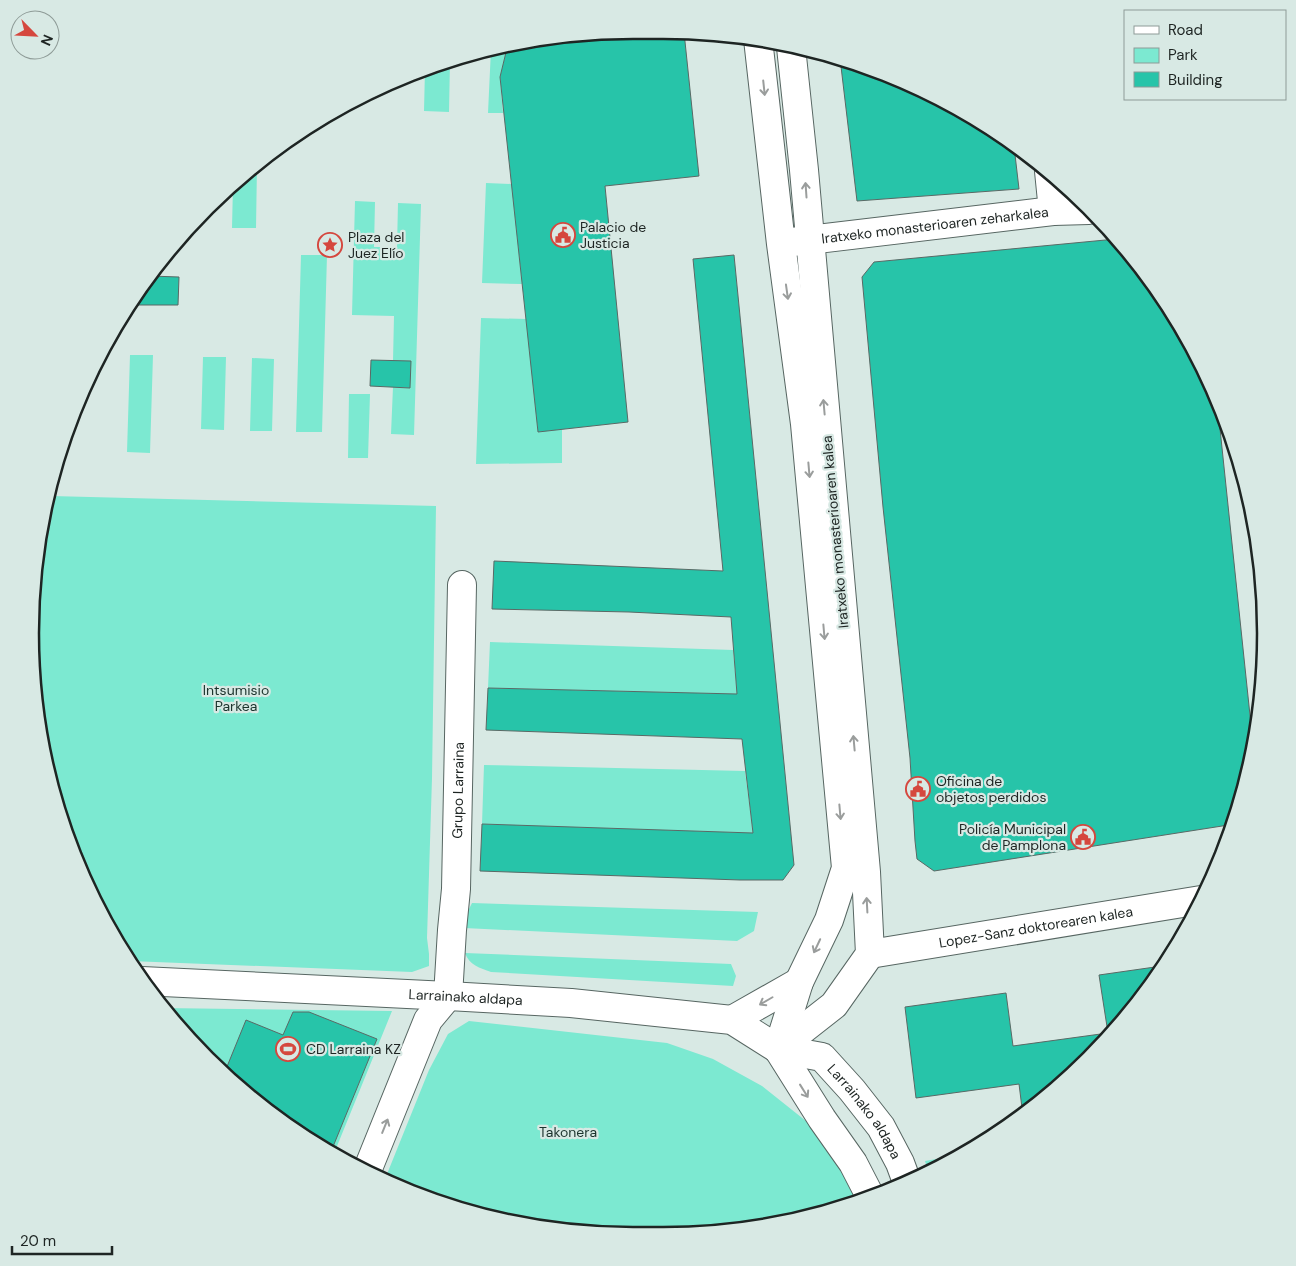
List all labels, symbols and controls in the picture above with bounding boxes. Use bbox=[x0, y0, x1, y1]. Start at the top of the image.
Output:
north arrow bbox=[10, 10, 60, 60]
legend bbox=[1124, 10, 1286, 100]
text: Road bbox=[1168, 20, 1203, 40]
text: N bbox=[37, 32, 57, 49]
text: Park bbox=[1168, 45, 1198, 65]
text: Building bbox=[1168, 70, 1223, 90]
one-way arrow bbox=[759, 79, 769, 95]
one-way arrow bbox=[801, 183, 810, 199]
street label: Iratxeko monasterioaren zeharkalea bbox=[820, 203, 1050, 247]
place label: Palacio de Justicia bbox=[580, 218, 646, 252]
public building icon: Palacio de Justicia bbox=[550, 222, 576, 248]
place label: Plaza del Juez Elío bbox=[348, 228, 404, 262]
place icon: Plaza del Juez Elío bbox=[317, 232, 343, 258]
one-way arrow bbox=[782, 284, 792, 300]
one-way arrow bbox=[820, 399, 829, 415]
street label: Iratxeko monasterioaren kalea bbox=[818, 435, 852, 629]
one-way arrow bbox=[805, 462, 814, 478]
one-way arrow bbox=[819, 624, 829, 640]
park label: Intsumisio Parkea bbox=[203, 681, 269, 715]
one-way arrow bbox=[849, 735, 859, 751]
street label: Grupo Larraina bbox=[448, 742, 468, 839]
place label: Oficina de objetos perdidos bbox=[936, 772, 1046, 806]
public building icon: Oficina de objetos perdidos bbox=[905, 776, 931, 802]
one-way arrow bbox=[836, 803, 845, 819]
place label: Policía Municipal de Pamplona bbox=[959, 820, 1066, 854]
public building icon: Policía Municipal de Pamplona bbox=[1070, 824, 1096, 850]
one-way arrow bbox=[863, 897, 872, 913]
street label: Lopez-Sanz doktorearen kalea bbox=[937, 902, 1134, 952]
one-way arrow bbox=[812, 938, 821, 953]
street label: Larrainako aldapa bbox=[408, 985, 523, 1009]
one-way arrow bbox=[759, 996, 773, 1006]
sports icon: CD Larraina KZ bbox=[275, 1036, 301, 1062]
place label: CD Larraina KZ bbox=[306, 1040, 401, 1058]
street label: Larrainako aldapa bbox=[824, 1060, 905, 1162]
one-way arrow bbox=[799, 1083, 809, 1097]
one-way arrow bbox=[381, 1119, 390, 1134]
park label: Takonera bbox=[539, 1123, 597, 1141]
scale bar bbox=[12, 1224, 112, 1256]
text: 20 m bbox=[20, 1231, 56, 1251]

